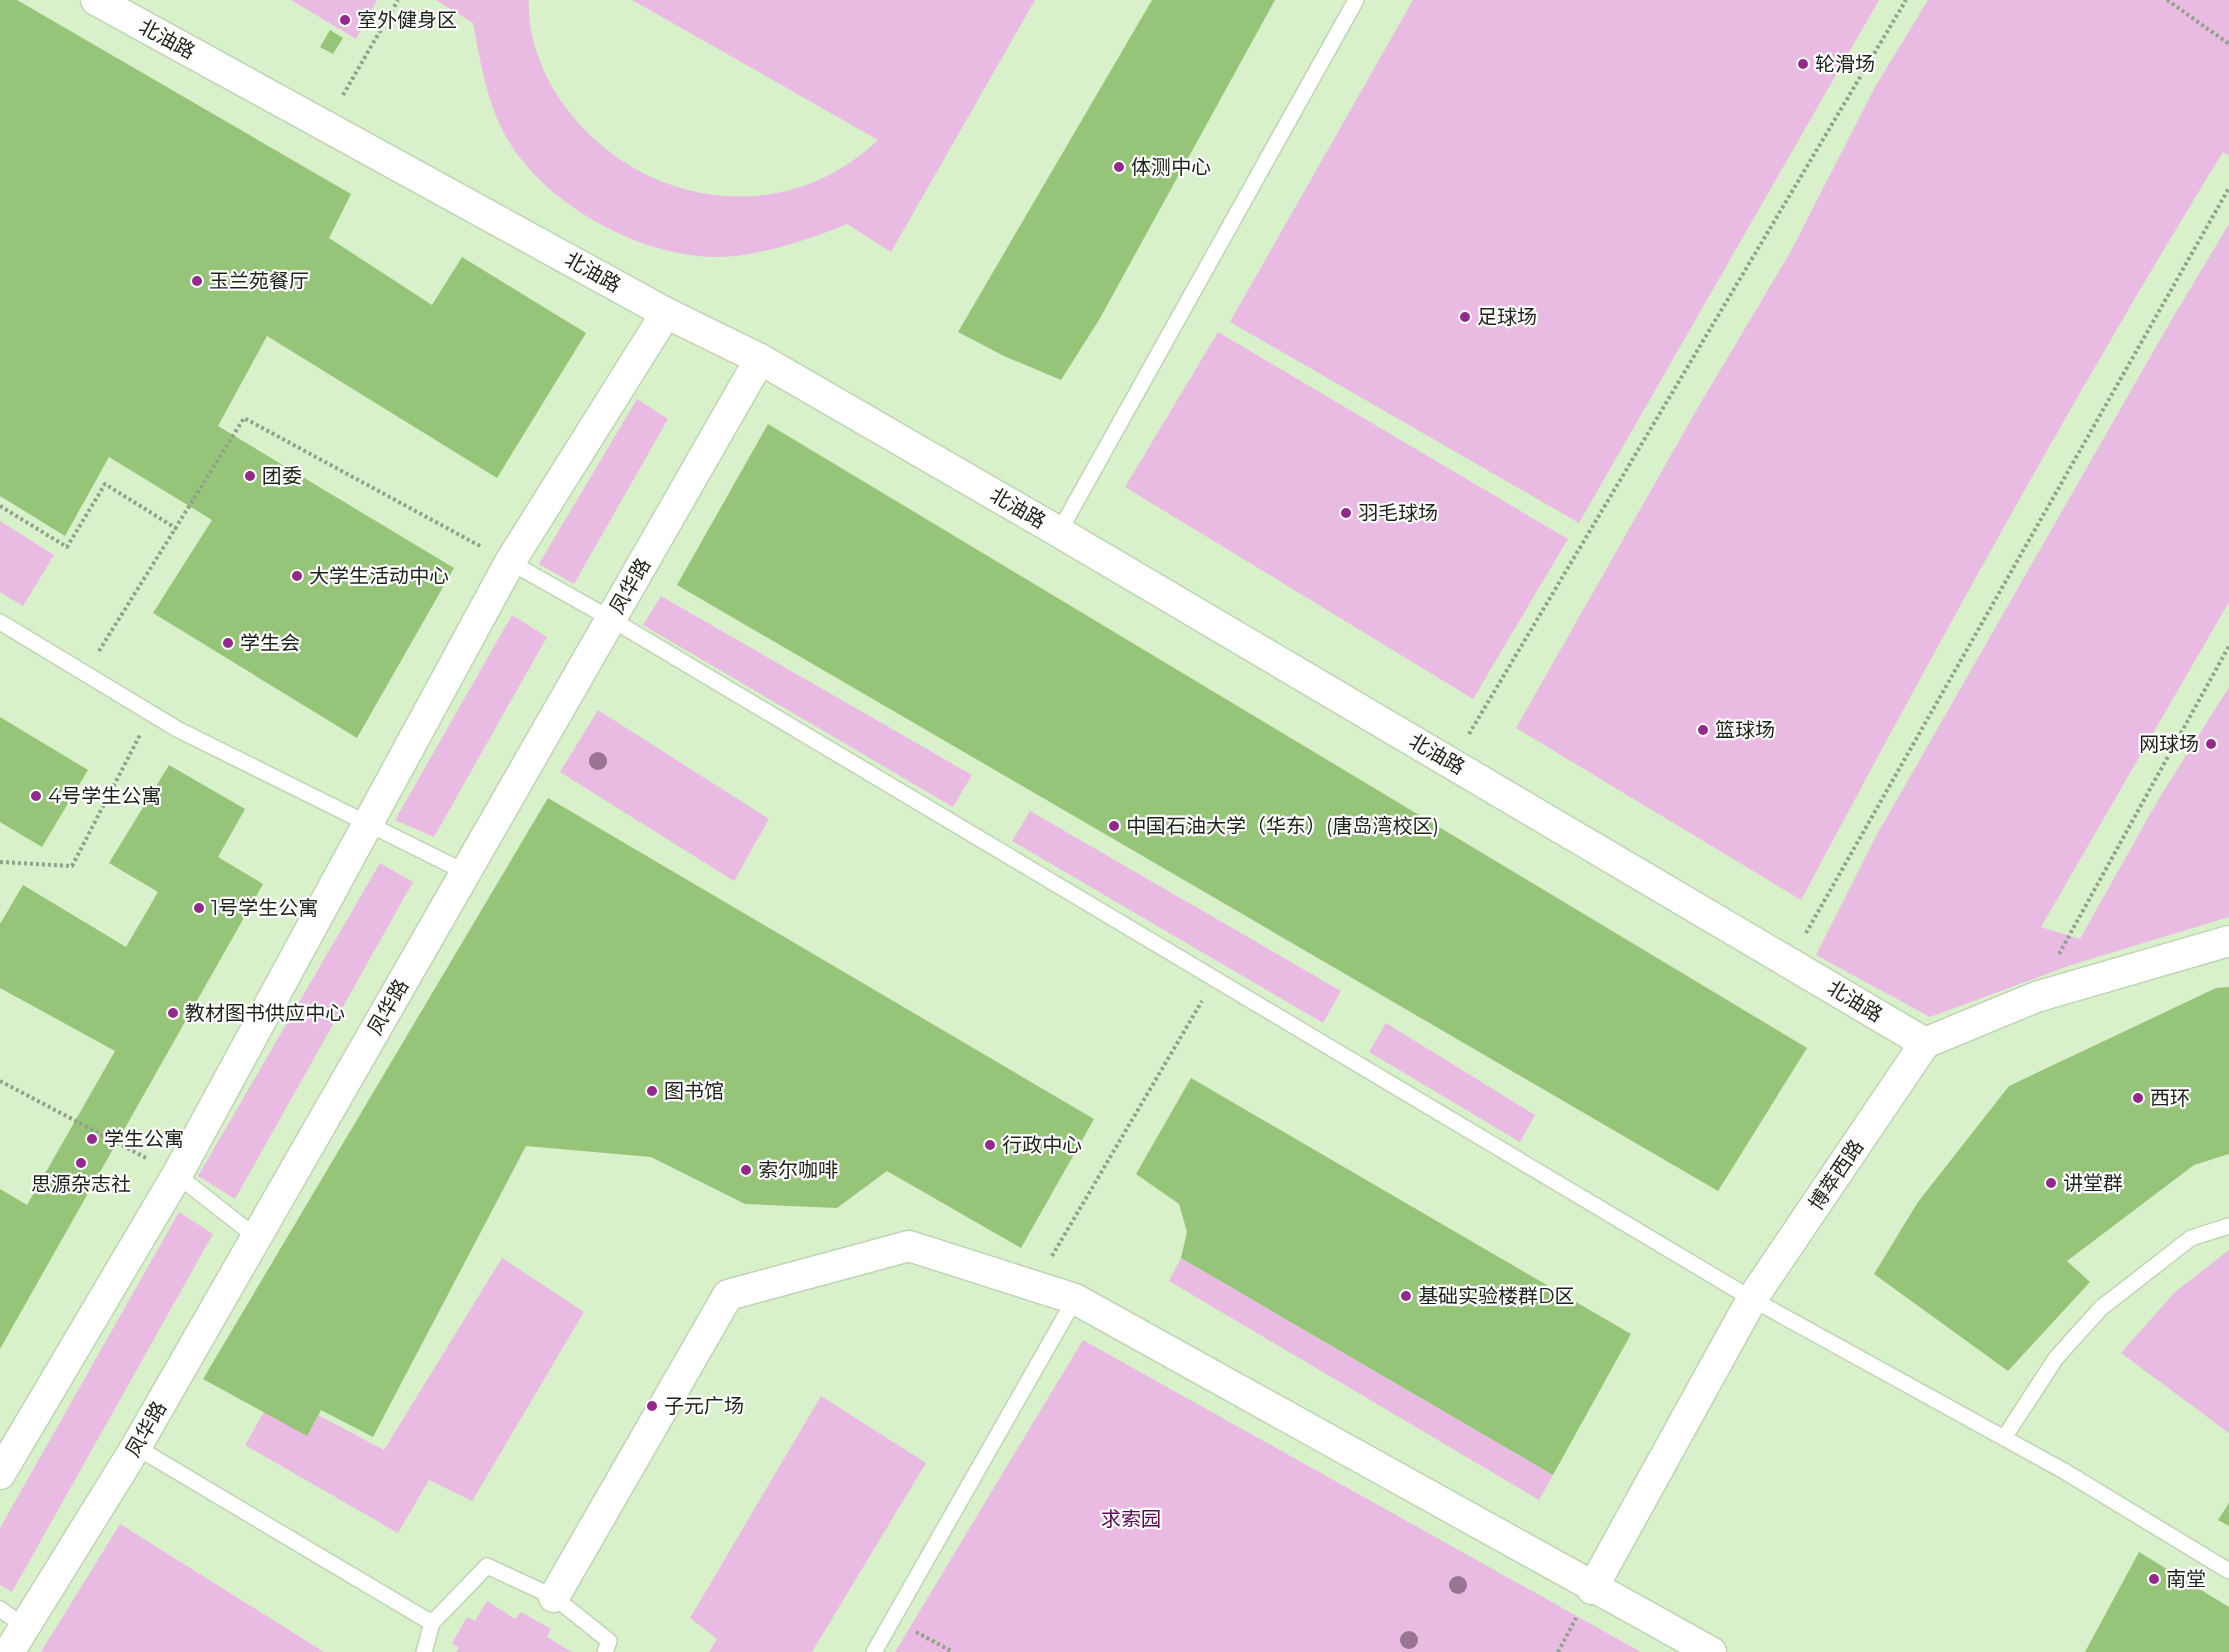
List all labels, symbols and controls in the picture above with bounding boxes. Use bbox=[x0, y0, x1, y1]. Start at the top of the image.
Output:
place label: 室外健身区 bbox=[357, 8, 457, 32]
marker: 室外健身区 bbox=[338, 13, 352, 27]
street label: 北油路 bbox=[135, 14, 199, 64]
place label: 轮滑场 bbox=[1815, 52, 1875, 76]
marker: 轮滑场 bbox=[1796, 57, 1810, 71]
place label: 体测中心 bbox=[1131, 155, 1211, 179]
marker: 体测中心 bbox=[1112, 160, 1126, 174]
street label: 北油路 bbox=[561, 247, 625, 297]
place label: 玉兰苑餐厅 bbox=[209, 269, 309, 293]
marker: 玉兰苑餐厅 bbox=[190, 274, 204, 288]
place label: 足球场 bbox=[1477, 305, 1537, 329]
marker: 足球场 bbox=[1458, 310, 1472, 324]
place label: 团委 bbox=[262, 464, 302, 488]
marker: 团委 bbox=[243, 469, 257, 483]
street label: 北油路 bbox=[986, 483, 1050, 533]
place label: 羽毛球场 bbox=[1358, 501, 1438, 525]
marker: 羽毛球场 bbox=[1339, 506, 1353, 520]
street label: 凤华路 bbox=[605, 554, 655, 618]
place label: 大学生活动中心 bbox=[309, 564, 449, 588]
marker: 大学生活动中心 bbox=[290, 569, 304, 583]
place label: 学生会 bbox=[240, 631, 300, 655]
marker: 学生会 bbox=[221, 636, 235, 650]
place label: 篮球场 bbox=[1715, 718, 1775, 742]
marker: 篮球场 bbox=[1696, 723, 1710, 737]
street label: 北油路 bbox=[1405, 729, 1469, 779]
place label: 网球场 bbox=[2139, 732, 2199, 756]
marker: 网球场 bbox=[2204, 737, 2218, 751]
place label: 4号学生公寓 bbox=[48, 784, 161, 808]
marker: 4号学生公寓 bbox=[29, 789, 43, 803]
place label: 中国石油大学（华东）(唐岛湾校区) bbox=[1126, 814, 1439, 838]
marker: 中国石油大学（华东）(唐岛湾校区) bbox=[1107, 819, 1121, 833]
place label: 1号学生公寓 bbox=[211, 896, 318, 920]
marker: 1号学生公寓 bbox=[192, 901, 206, 915]
street label: 凤华路 bbox=[363, 975, 413, 1039]
street label: 北油路 bbox=[1823, 975, 1887, 1027]
place label: 教材图书供应中心 bbox=[185, 1001, 345, 1025]
marker: 教材图书供应中心 bbox=[166, 1006, 180, 1020]
place label: 图书馆 bbox=[664, 1079, 724, 1103]
marker: 图书馆 bbox=[645, 1084, 659, 1098]
place label: 西环 bbox=[2150, 1086, 2190, 1110]
marker: 西环 bbox=[2131, 1091, 2145, 1105]
place label: 学生公寓 bbox=[104, 1127, 184, 1151]
marker: 学生公寓 bbox=[85, 1132, 99, 1146]
place label: 行政中心 bbox=[1002, 1133, 1082, 1157]
street label: 博萃西路 bbox=[1804, 1135, 1868, 1215]
marker: 行政中心 bbox=[983, 1138, 997, 1152]
marker: 思源杂志社 bbox=[74, 1156, 88, 1170]
place label: 索尔咖啡 bbox=[758, 1158, 838, 1182]
marker: 索尔咖啡 bbox=[739, 1163, 753, 1177]
place label: 讲堂群 bbox=[2063, 1171, 2123, 1195]
place label: 思源杂志社 bbox=[31, 1172, 131, 1196]
marker: 讲堂群 bbox=[2044, 1176, 2058, 1190]
place label: 基础实验楼群D区 bbox=[1418, 1284, 1575, 1308]
marker: 基础实验楼群D区 bbox=[1399, 1289, 1413, 1303]
place label: 子元广场 bbox=[664, 1394, 744, 1418]
street label: 凤华路 bbox=[121, 1397, 171, 1461]
marker: 子元广场 bbox=[645, 1399, 659, 1413]
park label: 求索园 bbox=[1101, 1507, 1161, 1531]
place label: 南堂 bbox=[2166, 1567, 2206, 1591]
marker: 南堂 bbox=[2147, 1572, 2161, 1586]

